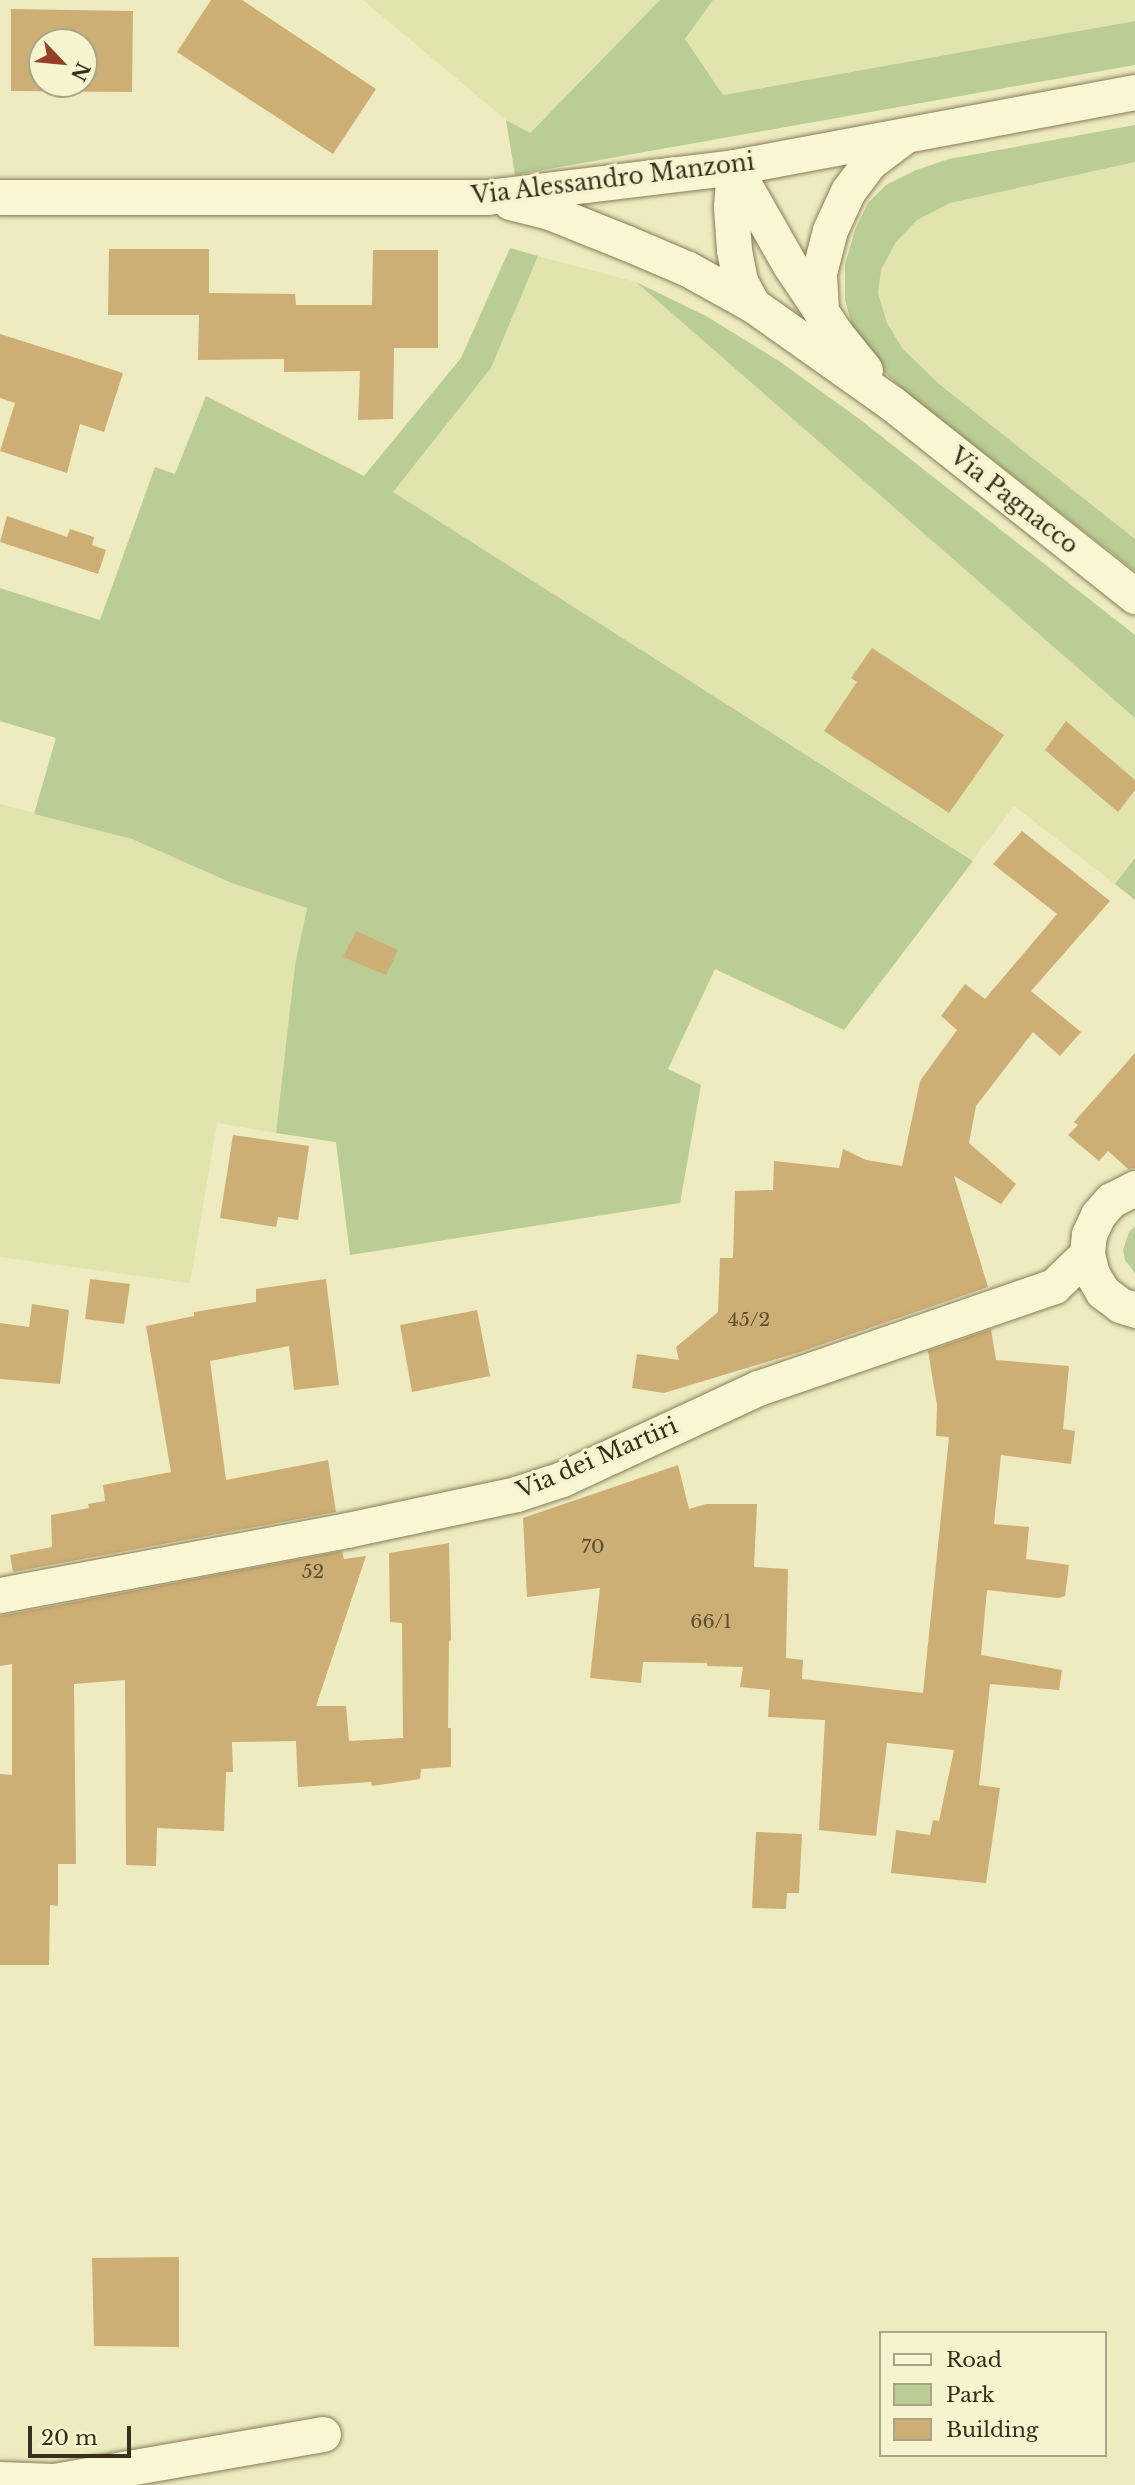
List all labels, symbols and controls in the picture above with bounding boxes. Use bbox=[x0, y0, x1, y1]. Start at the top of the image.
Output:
north arrow bbox=[28, 28, 98, 98]
text: N bbox=[66, 58, 95, 85]
street label: Via Alessandro Manzoni bbox=[469, 148, 757, 210]
street label: Via Pagnacco bbox=[944, 442, 1084, 560]
house number: 45/2 bbox=[728, 1309, 770, 1331]
street label: Via dei Martiri bbox=[512, 1412, 682, 1504]
house number: 70 bbox=[581, 1536, 605, 1558]
house number: 52 bbox=[302, 1561, 324, 1583]
house number: 66/1 bbox=[690, 1611, 732, 1633]
legend bbox=[880, 2331, 1107, 2457]
text: Road bbox=[946, 2347, 1002, 2373]
text: Park bbox=[946, 2382, 995, 2408]
scale bar bbox=[32, 2412, 135, 2456]
text: Building bbox=[946, 2417, 1038, 2443]
text: 20 m bbox=[41, 2425, 98, 2451]

